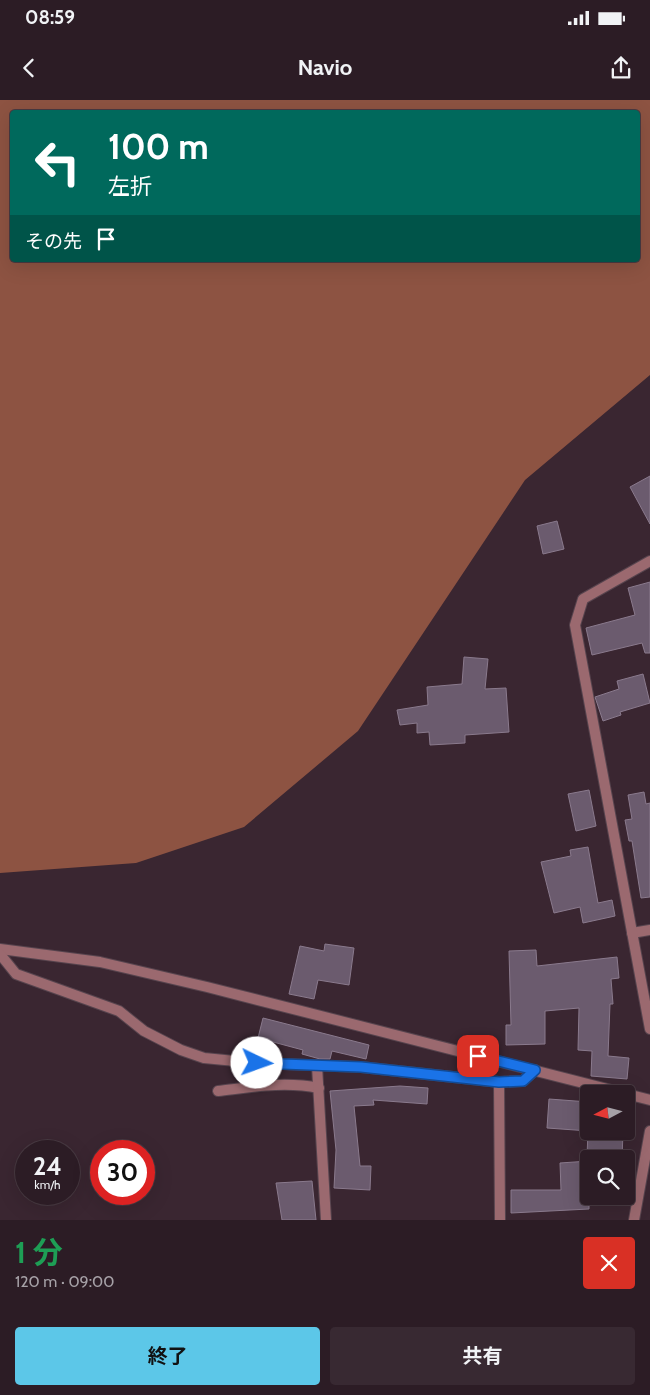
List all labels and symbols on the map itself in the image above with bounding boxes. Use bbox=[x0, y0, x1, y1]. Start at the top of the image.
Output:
pin bbox=[457, 1035, 499, 1077]
position arrow bbox=[230, 1036, 282, 1088]
north arrow bbox=[580, 1085, 635, 1140]
speed limit sign: 30 bbox=[90, 1140, 155, 1205]

